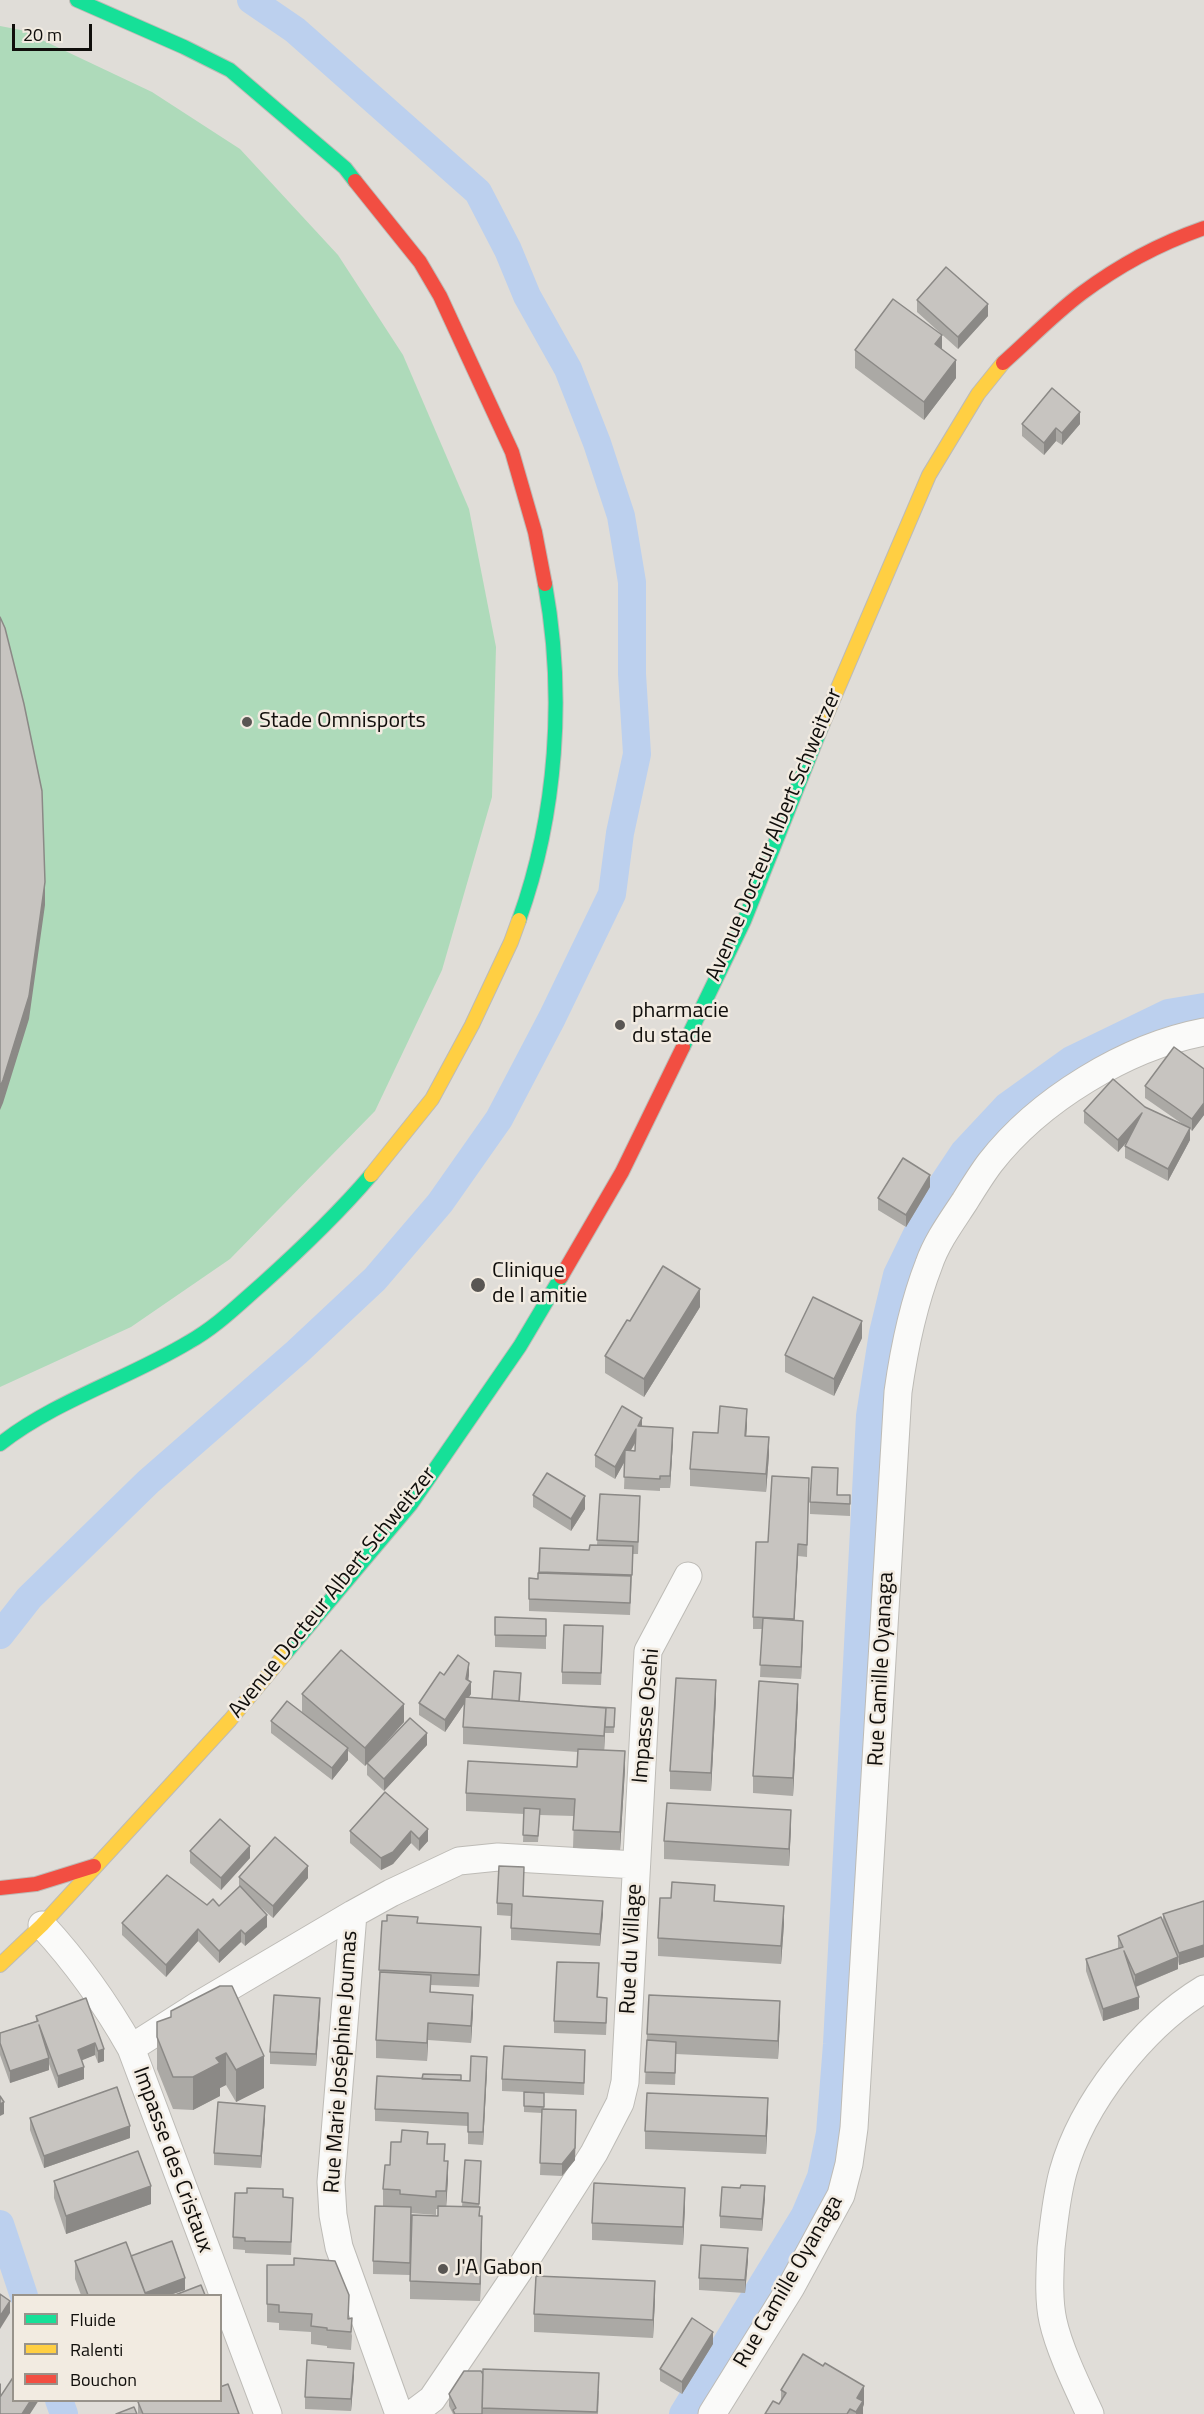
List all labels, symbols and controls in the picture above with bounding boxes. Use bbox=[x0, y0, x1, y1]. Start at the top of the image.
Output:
scale bar bbox=[15, 12, 94, 50]
text: 20 m bbox=[23, 21, 62, 48]
street label: Avenue Docteur Albert Schweitzer bbox=[701, 685, 849, 985]
place label: Stade Omnisports bbox=[259, 709, 426, 735]
marker: Stade Omnisports bbox=[240, 715, 254, 729]
place label: pharmacie du stade bbox=[632, 999, 729, 1050]
marker: pharmacie du stade bbox=[613, 1018, 627, 1032]
place label: Clinique de l amitie bbox=[492, 1259, 587, 1310]
marker: Clinique de l amitie bbox=[469, 1276, 487, 1294]
street label: Avenue Docteur Albert Schweitzer bbox=[224, 1462, 442, 1724]
street label: Rue Camille Oyanaga bbox=[864, 1571, 900, 1767]
street label: Impasse Osehi bbox=[628, 1647, 666, 1785]
street label: Rue du Village bbox=[615, 1883, 649, 2015]
street label: Rue Marie Joséphine Joumas bbox=[320, 1930, 364, 2194]
street label: Impasse des Cristaux bbox=[126, 2064, 218, 2256]
street label: Rue Camille Oyanaga bbox=[729, 2191, 849, 2373]
place label: J'A Gabon bbox=[455, 2256, 543, 2282]
marker: J'A Gabon bbox=[436, 2262, 450, 2276]
legend bbox=[12, 2294, 222, 2402]
text: Fluide bbox=[70, 2306, 116, 2333]
text: Ralenti bbox=[70, 2336, 123, 2363]
text: Bouchon bbox=[70, 2366, 137, 2393]

